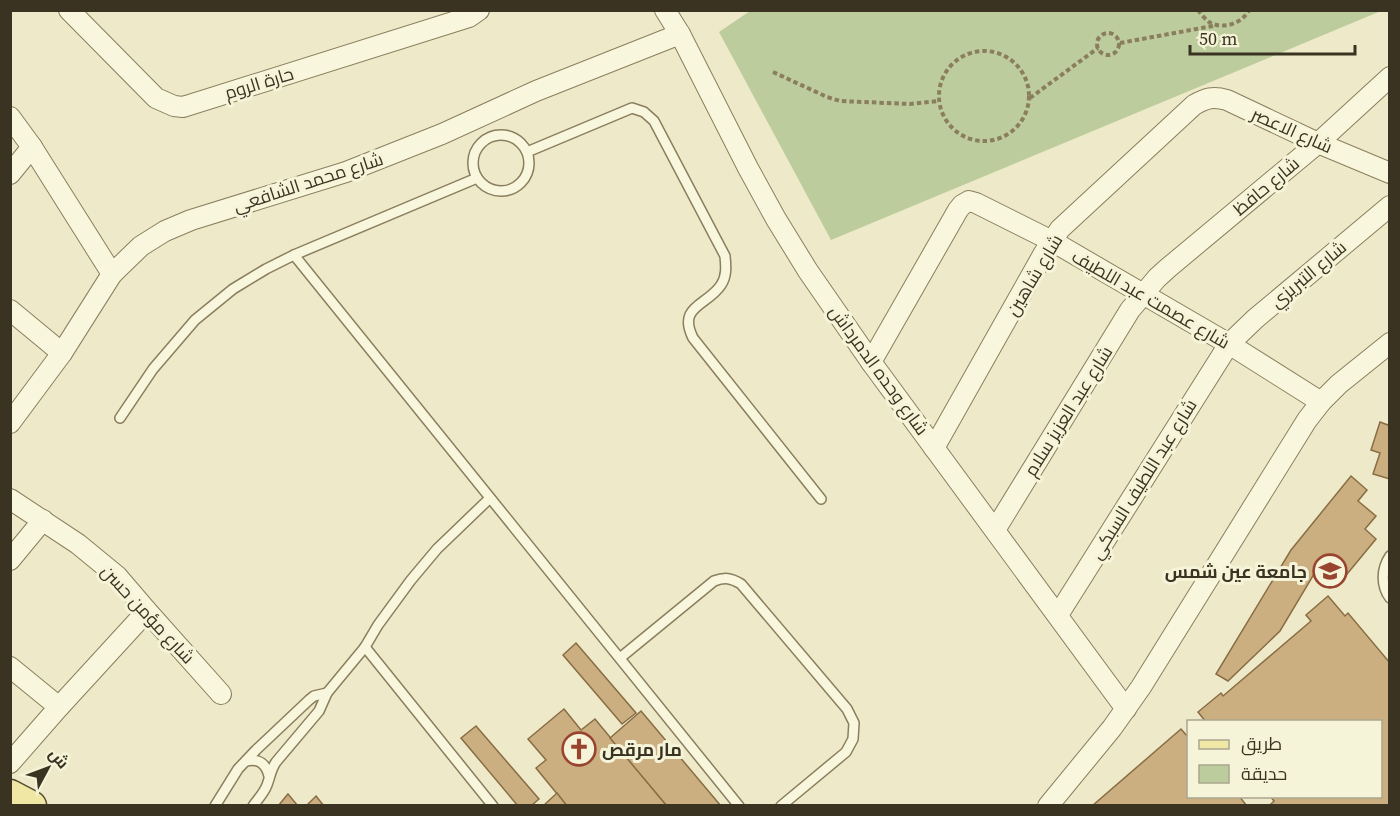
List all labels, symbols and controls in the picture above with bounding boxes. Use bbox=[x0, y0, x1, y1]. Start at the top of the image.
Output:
scale bar bbox=[1190, 18, 1355, 56]
text: 50 m bbox=[1199, 26, 1237, 51]
street label: حارة الروم bbox=[221, 61, 297, 105]
street label: شارع الاعصر bbox=[1247, 101, 1337, 159]
street label: شارع محمد الشافعي bbox=[230, 146, 387, 220]
street label: شارع حافظ bbox=[1227, 151, 1305, 221]
street label: شارع شاهين bbox=[1000, 229, 1068, 321]
street label: شارع التبريزي bbox=[1264, 235, 1353, 315]
street label: شارع عصمت عبد اللطيف bbox=[1067, 243, 1235, 355]
street label: شارع وحده الدمرداش bbox=[823, 300, 935, 440]
street label: شارع عبد العزيز سلام bbox=[1018, 341, 1118, 481]
street label: شارع عبد اللطيف السبكي bbox=[1084, 394, 1204, 565]
school or university icon: جامعة عين شمس bbox=[1312, 553, 1348, 589]
street label: شارع مؤمن حسن bbox=[96, 559, 200, 669]
place label: جامعة عين شمس bbox=[1165, 559, 1307, 584]
legend bbox=[1187, 720, 1382, 798]
church icon: مار مرقص bbox=[561, 731, 597, 767]
text: طريق bbox=[1241, 731, 1282, 756]
place label: مار مرقص bbox=[602, 737, 682, 762]
north arrow bbox=[18, 738, 78, 798]
text: ش bbox=[44, 743, 74, 773]
text: حديقة bbox=[1241, 761, 1287, 786]

